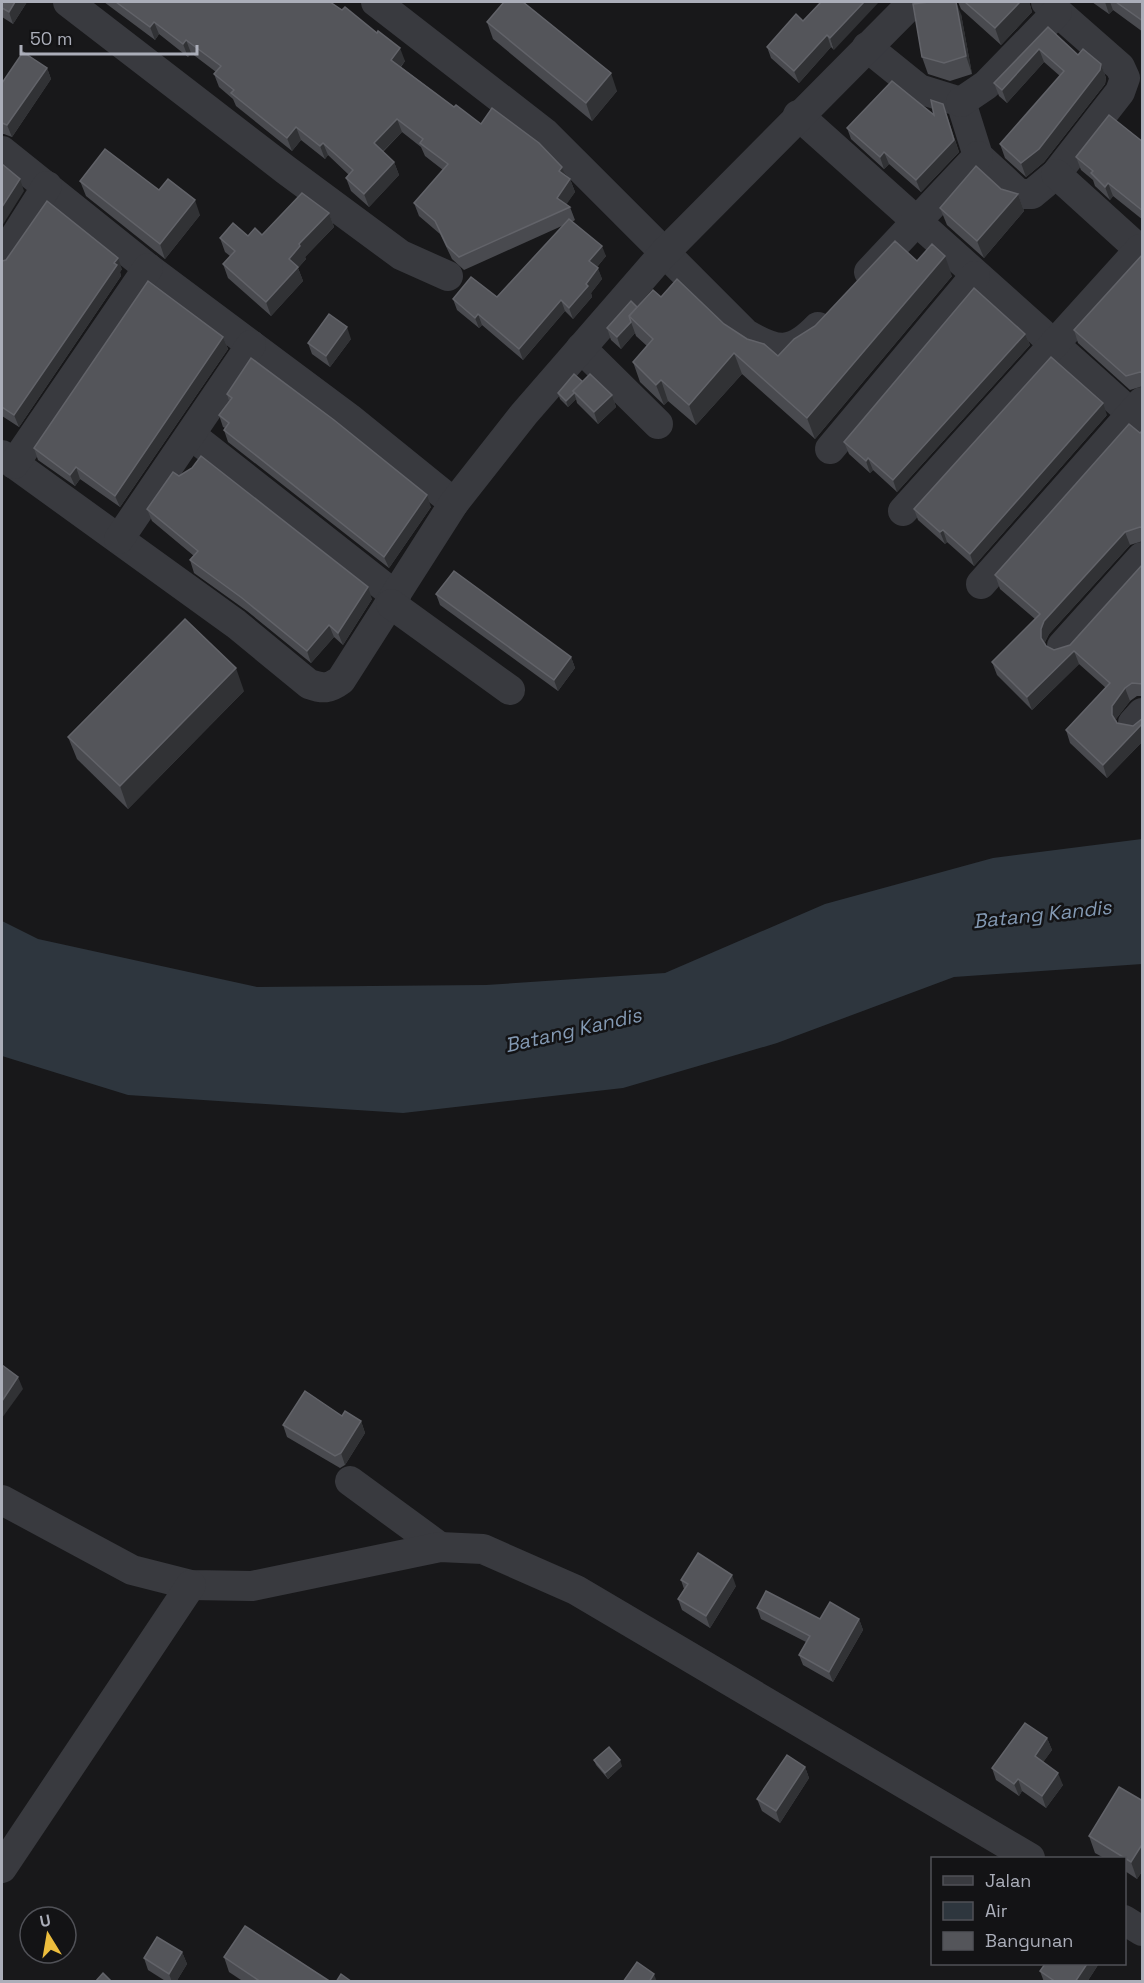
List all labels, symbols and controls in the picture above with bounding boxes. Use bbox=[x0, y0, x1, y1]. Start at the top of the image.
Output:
scale bar bbox=[21, 18, 196, 56]
text: 50 m bbox=[30, 27, 72, 50]
water label: Batang Kandis bbox=[971, 894, 1114, 934]
water label: Batang Kandis bbox=[502, 1001, 645, 1058]
legend bbox=[931, 1857, 1126, 1965]
text: Jalan bbox=[985, 1869, 1031, 1892]
text: Air bbox=[985, 1899, 1008, 1922]
north arrow bbox=[18, 1905, 78, 1965]
text: U bbox=[38, 1909, 53, 1932]
text: Bangunan bbox=[985, 1929, 1073, 1952]

